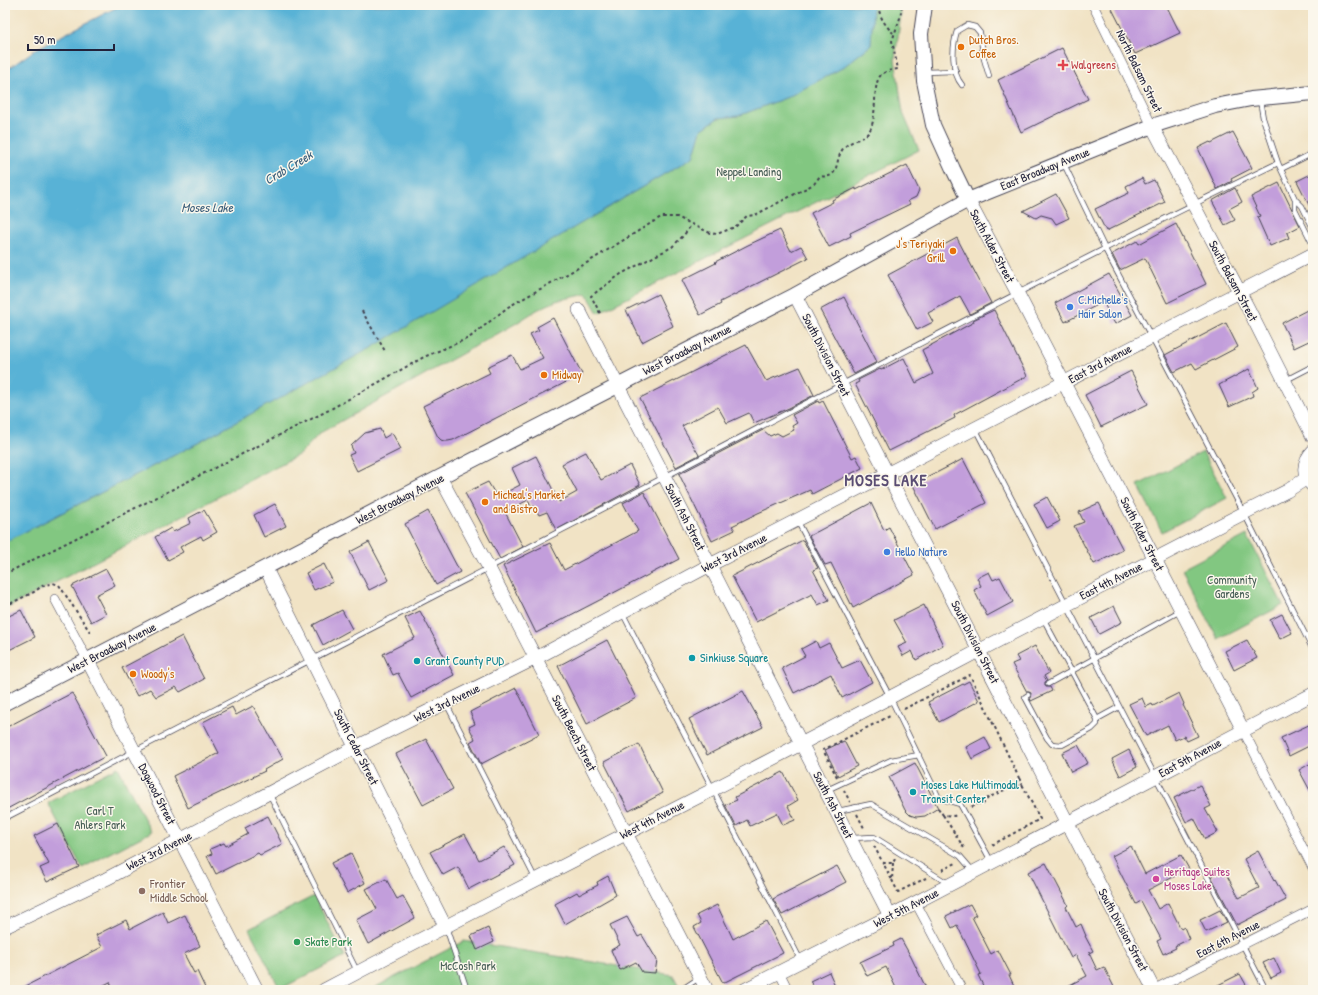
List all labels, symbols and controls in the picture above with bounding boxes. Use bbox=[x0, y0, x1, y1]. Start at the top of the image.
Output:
scale bar bbox=[28, 26, 114, 52]
street label: North Balsam Street bbox=[1112, 27, 1167, 116]
text: 50 m bbox=[34, 31, 55, 48]
place label: Dutch Bros. Coffee bbox=[969, 31, 1019, 62]
marker: Dutch Bros. Coffee bbox=[956, 42, 966, 52]
place label: Walgreens bbox=[1071, 56, 1116, 73]
marker: Walgreens bbox=[1058, 60, 1068, 70]
street label: East Broadway Avenue bbox=[998, 143, 1092, 194]
water label: Crab Creek bbox=[260, 145, 317, 188]
park label: Neppel Landing bbox=[717, 163, 781, 180]
water label: Moses Lake bbox=[181, 198, 234, 216]
street label: South Alder Street bbox=[966, 206, 1019, 286]
place label: J's Teriyaki Grill bbox=[896, 235, 946, 266]
street label: South Balsam Street bbox=[1205, 237, 1262, 325]
marker: J's Teriyaki Grill bbox=[948, 246, 958, 256]
place label: C.Michelle's Hair Salon bbox=[1078, 291, 1128, 322]
marker: C.Michelle's Hair Salon bbox=[1065, 302, 1075, 312]
street label: South Division Street bbox=[798, 310, 855, 400]
street label: West Broadway Avenue bbox=[640, 320, 734, 379]
street label: East 3rd Avenue bbox=[1065, 340, 1135, 387]
place label: Midway bbox=[552, 366, 582, 383]
marker: Midway bbox=[539, 370, 549, 380]
street label: West Broadway Avenue bbox=[353, 469, 447, 528]
district label: MOSES LAKE bbox=[844, 469, 928, 491]
street label: South Ash Street bbox=[661, 480, 710, 554]
place label: Micheal's Market and Bistro bbox=[493, 486, 566, 517]
street label: South Alder Street bbox=[1117, 494, 1169, 574]
marker: Micheal's Market and Bistro bbox=[480, 497, 490, 507]
street label: West 3rd Avenue bbox=[698, 529, 770, 576]
place label: Hello Nature bbox=[895, 543, 948, 560]
marker: Hello Nature bbox=[882, 547, 892, 557]
street label: East 4th Avenue bbox=[1076, 557, 1145, 604]
park label: Community Gardens bbox=[1207, 571, 1257, 602]
street label: South Division Street bbox=[947, 597, 1004, 687]
street label: West Broadway Avenue bbox=[65, 618, 159, 677]
place label: Sinkiuse Square bbox=[700, 649, 768, 666]
place label: Grant County PUD bbox=[425, 652, 504, 669]
marker: Sinkiuse Square bbox=[687, 653, 697, 663]
marker: Grant County PUD bbox=[412, 656, 422, 666]
place label: Woody's bbox=[141, 665, 175, 682]
marker: Woody's bbox=[128, 669, 138, 679]
street label: West 3rd Avenue bbox=[411, 679, 483, 726]
street label: South Beech Street bbox=[548, 692, 601, 774]
street label: South Cedar Street bbox=[330, 706, 383, 788]
street label: East 5th Avenue bbox=[1155, 734, 1224, 781]
street label: Dogwood Street bbox=[135, 760, 181, 828]
street label: South Ash Street bbox=[809, 768, 858, 842]
place label: Moses Lake Multimodal Transit Center bbox=[921, 776, 1020, 807]
marker: Moses Lake Multimodal Transit Center bbox=[908, 787, 918, 797]
street label: West 4th Avenue bbox=[616, 796, 687, 843]
park label: Carl T Ahlers Park bbox=[75, 802, 125, 833]
street label: West 3rd Avenue bbox=[123, 827, 195, 874]
place label: Heritage Suites Moses Lake bbox=[1164, 863, 1230, 894]
marker: Heritage Suites Moses Lake bbox=[1151, 874, 1161, 884]
place label: Frontier Middle School bbox=[149, 875, 209, 906]
street label: West 5th Avenue bbox=[870, 884, 942, 931]
marker: Frontier Middle School bbox=[137, 886, 147, 896]
street label: South Division Street bbox=[1095, 886, 1153, 975]
street label: East 6th Avenue bbox=[1193, 915, 1262, 962]
place label: Skate Park bbox=[305, 933, 352, 950]
marker: Skate Park bbox=[292, 937, 302, 947]
park label: McCosh Park bbox=[440, 957, 496, 974]

